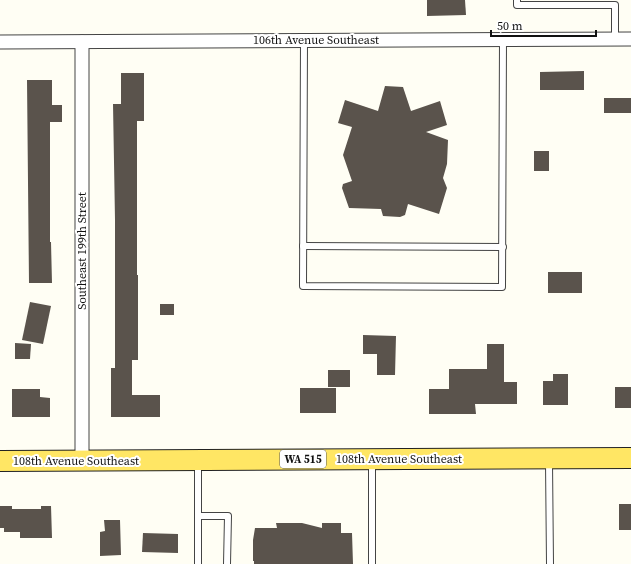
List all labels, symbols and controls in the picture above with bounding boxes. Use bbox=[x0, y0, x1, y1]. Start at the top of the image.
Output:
scale bar bbox=[491, 12, 596, 38]
text: 50 m bbox=[497, 18, 523, 34]
street label: 106th Avenue Southeast bbox=[253, 32, 379, 48]
street label: Southeast 199th Street bbox=[74, 192, 90, 310]
road number: WA 515 bbox=[280, 450, 326, 468]
street label: 108th Avenue Southeast bbox=[336, 451, 462, 467]
street label: 108th Avenue Southeast bbox=[13, 453, 139, 469]

